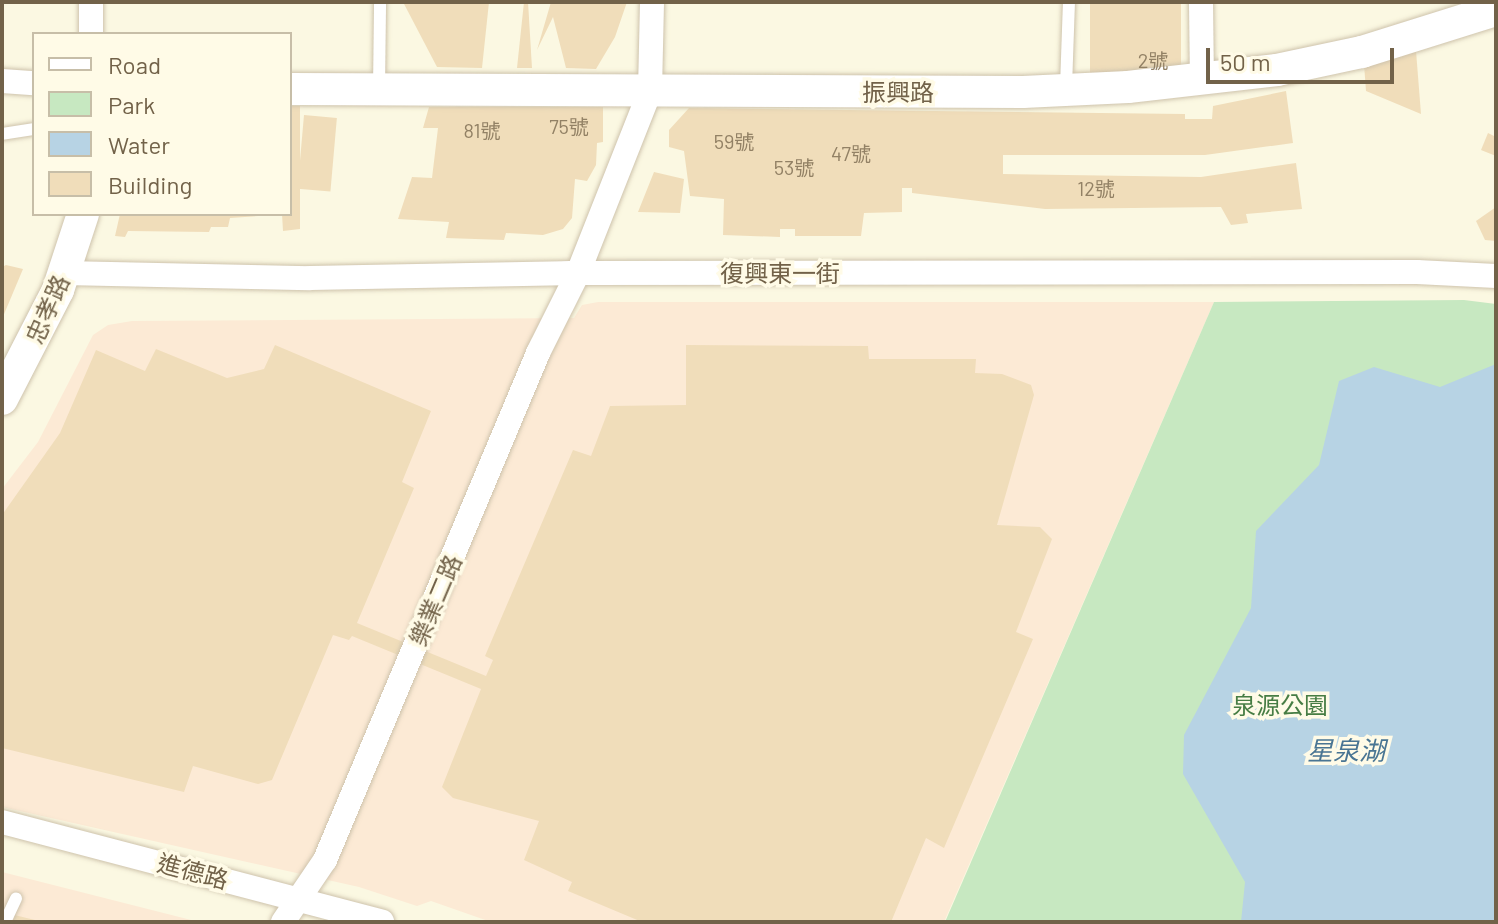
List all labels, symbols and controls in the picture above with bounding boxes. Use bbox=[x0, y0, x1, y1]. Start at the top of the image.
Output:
legend bbox=[32, 32, 292, 216]
scale bar bbox=[1210, 32, 1398, 82]
text: 50 m bbox=[1220, 47, 1271, 76]
house number: 2號 bbox=[1138, 48, 1168, 72]
text: Road bbox=[108, 50, 161, 79]
street label: 振興路 bbox=[862, 78, 934, 106]
text: Park bbox=[108, 90, 155, 119]
house number: 75號 bbox=[549, 114, 589, 138]
house number: 81號 bbox=[464, 118, 500, 142]
house number: 59號 bbox=[714, 129, 754, 153]
text: Water bbox=[108, 130, 170, 159]
house number: 47號 bbox=[831, 141, 871, 165]
house number: 53號 bbox=[774, 155, 814, 179]
text: Building bbox=[108, 170, 192, 199]
house number: 12號 bbox=[1077, 176, 1115, 200]
street label: 復興東一街 bbox=[720, 259, 840, 287]
street label: 忠孝路 bbox=[19, 270, 75, 348]
street label: 樂業二路 bbox=[403, 550, 467, 650]
park label: 泉源公園 bbox=[1232, 691, 1328, 719]
water label: 星泉湖 bbox=[1307, 734, 1385, 766]
street label: 進德路 bbox=[154, 848, 232, 894]

